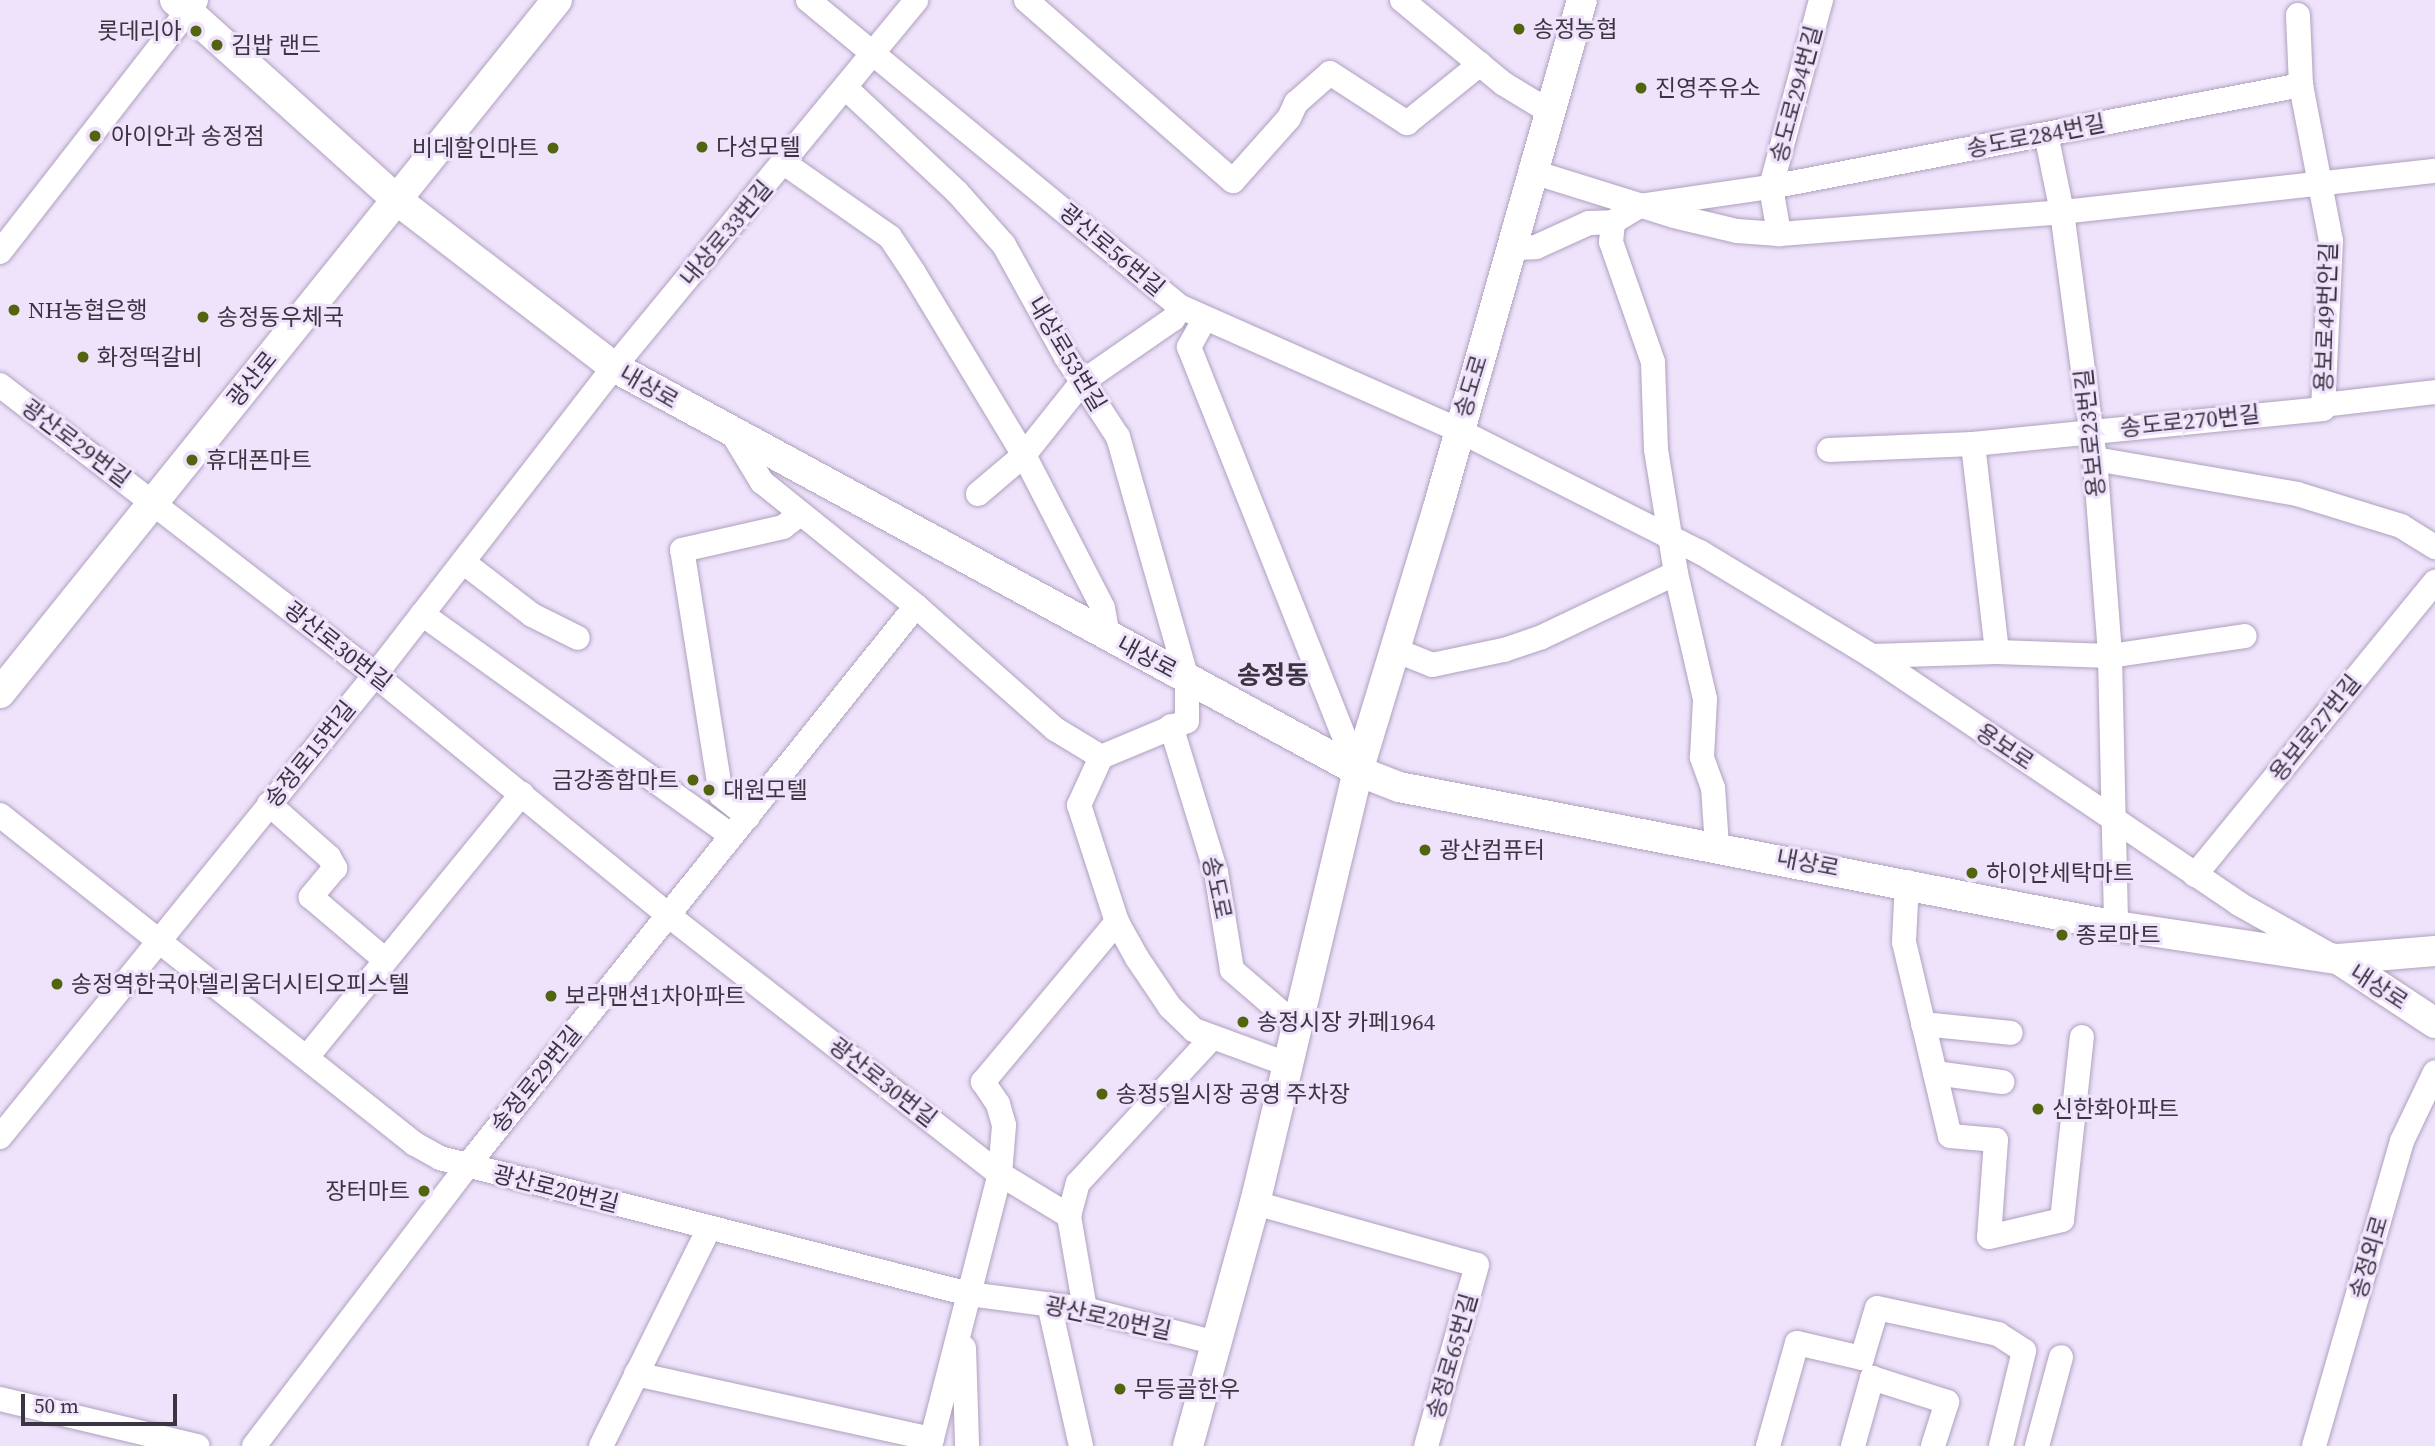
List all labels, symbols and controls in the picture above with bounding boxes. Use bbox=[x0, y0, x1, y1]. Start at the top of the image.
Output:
place label: 송정농협 bbox=[1533, 15, 1618, 43]
place label: 롯데리아 bbox=[97, 17, 182, 45]
marker: 송정농협 bbox=[1511, 21, 1527, 37]
marker: 롯데리아 bbox=[188, 23, 204, 39]
street label: 송도로294번길 bbox=[1765, 23, 1827, 165]
place label: 김밥 랜드 bbox=[231, 31, 321, 59]
marker: 김밥 랜드 bbox=[209, 37, 225, 53]
place label: 진영주유소 bbox=[1655, 74, 1761, 102]
marker: 진영주유소 bbox=[1633, 80, 1649, 96]
street label: 송도로284번길 bbox=[1965, 109, 2107, 163]
place label: 아이안과 송정점 bbox=[111, 122, 264, 150]
marker: 아이안과 송정점 bbox=[85, 126, 105, 146]
place label: 다성모텔 bbox=[716, 133, 801, 161]
place label: 비데할인마트 bbox=[412, 134, 539, 162]
marker: 다성모텔 bbox=[694, 139, 710, 155]
marker: 비데할인마트 bbox=[545, 140, 561, 156]
street label: 내상로33번길 bbox=[674, 175, 778, 291]
street label: 광산로56번길 bbox=[1054, 198, 1170, 302]
street label: 용보로49번안길 bbox=[2310, 242, 2342, 392]
street label: 내상로53번길 bbox=[1022, 292, 1112, 416]
place label: NH농협은행 bbox=[28, 296, 147, 324]
marker: NH농협은행 bbox=[6, 302, 22, 318]
place label: 송정동우체국 bbox=[217, 303, 344, 331]
marker: 송정동우체국 bbox=[195, 309, 211, 325]
place label: 화정떡갈비 bbox=[97, 343, 203, 371]
street label: 광산로 bbox=[221, 346, 283, 412]
marker: 화정떡갈비 bbox=[75, 349, 91, 365]
street label: 송도로 bbox=[1449, 352, 1493, 420]
street label: 내상로 bbox=[615, 359, 683, 415]
street label: 용보로23번길 bbox=[2070, 368, 2110, 498]
street label: 광산로29번길 bbox=[16, 393, 136, 493]
street label: 송도로270번길 bbox=[2119, 400, 2261, 442]
place label: 휴대폰마트 bbox=[206, 446, 312, 474]
marker: 휴대폰마트 bbox=[184, 452, 200, 468]
street label: 광산로30번길 bbox=[279, 595, 397, 697]
street label: 내상로 bbox=[1112, 630, 1182, 684]
district label: 송정동 bbox=[1237, 660, 1309, 692]
street label: 용보로27번길 bbox=[2264, 669, 2366, 787]
street label: 송정로15번길 bbox=[259, 695, 361, 813]
street label: 용보로 bbox=[1971, 718, 2039, 776]
place label: 금강종합마트 bbox=[552, 766, 679, 794]
marker: 금강종합마트 bbox=[685, 772, 701, 788]
place label: 대원모텔 bbox=[723, 776, 808, 804]
marker: 대원모텔 bbox=[701, 782, 717, 798]
place label: 광산컴퓨터 bbox=[1439, 836, 1545, 864]
marker: 광산컴퓨터 bbox=[1417, 842, 1433, 858]
street label: 내상로 bbox=[1774, 843, 1842, 883]
street label: 송도로 bbox=[1197, 854, 1237, 922]
place label: 하이얀세탁마트 bbox=[1986, 859, 2134, 887]
marker: 하이얀세탁마트 bbox=[1964, 865, 1980, 881]
place label: 종로마트 bbox=[2076, 921, 2161, 949]
marker: 종로마트 bbox=[2054, 927, 2070, 943]
street label: 내상로 bbox=[2345, 958, 2413, 1016]
place label: 송정역한국아델리움더시티오피스텔 bbox=[71, 970, 410, 998]
marker: 송정역한국아델리움더시티오피스텔 bbox=[49, 976, 65, 992]
place label: 보라맨션1차아파트 bbox=[565, 982, 746, 1010]
marker: 보라맨션1차아파트 bbox=[543, 988, 559, 1004]
place label: 송정시장 카페1964 bbox=[1257, 1008, 1435, 1036]
marker: 송정시장 카페1964 bbox=[1235, 1014, 1251, 1030]
street label: 송정로29번길 bbox=[485, 1020, 587, 1138]
street label: 광산로30번길 bbox=[824, 1031, 942, 1133]
place label: 송정5일시장 공영 주차장 bbox=[1116, 1080, 1350, 1108]
marker: 송정5일시장 공영 주차장 bbox=[1094, 1086, 1110, 1102]
place label: 신한화아파트 bbox=[2052, 1095, 2179, 1123]
marker: 신한화아파트 bbox=[2030, 1101, 2046, 1117]
street label: 광산로20번길 bbox=[490, 1160, 622, 1218]
place label: 장터마트 bbox=[325, 1177, 410, 1205]
marker: 장터마트 bbox=[416, 1183, 432, 1199]
street label: 송정외로 bbox=[2344, 1213, 2394, 1301]
street label: 송정로65번길 bbox=[1421, 1290, 1483, 1422]
street label: 광산로20번길 bbox=[1042, 1291, 1174, 1345]
place label: 무등골한우 bbox=[1134, 1375, 1240, 1403]
scale bar bbox=[24, 1380, 180, 1424]
marker: 무등골한우 bbox=[1112, 1381, 1128, 1397]
text: 50 m bbox=[34, 1391, 79, 1420]

